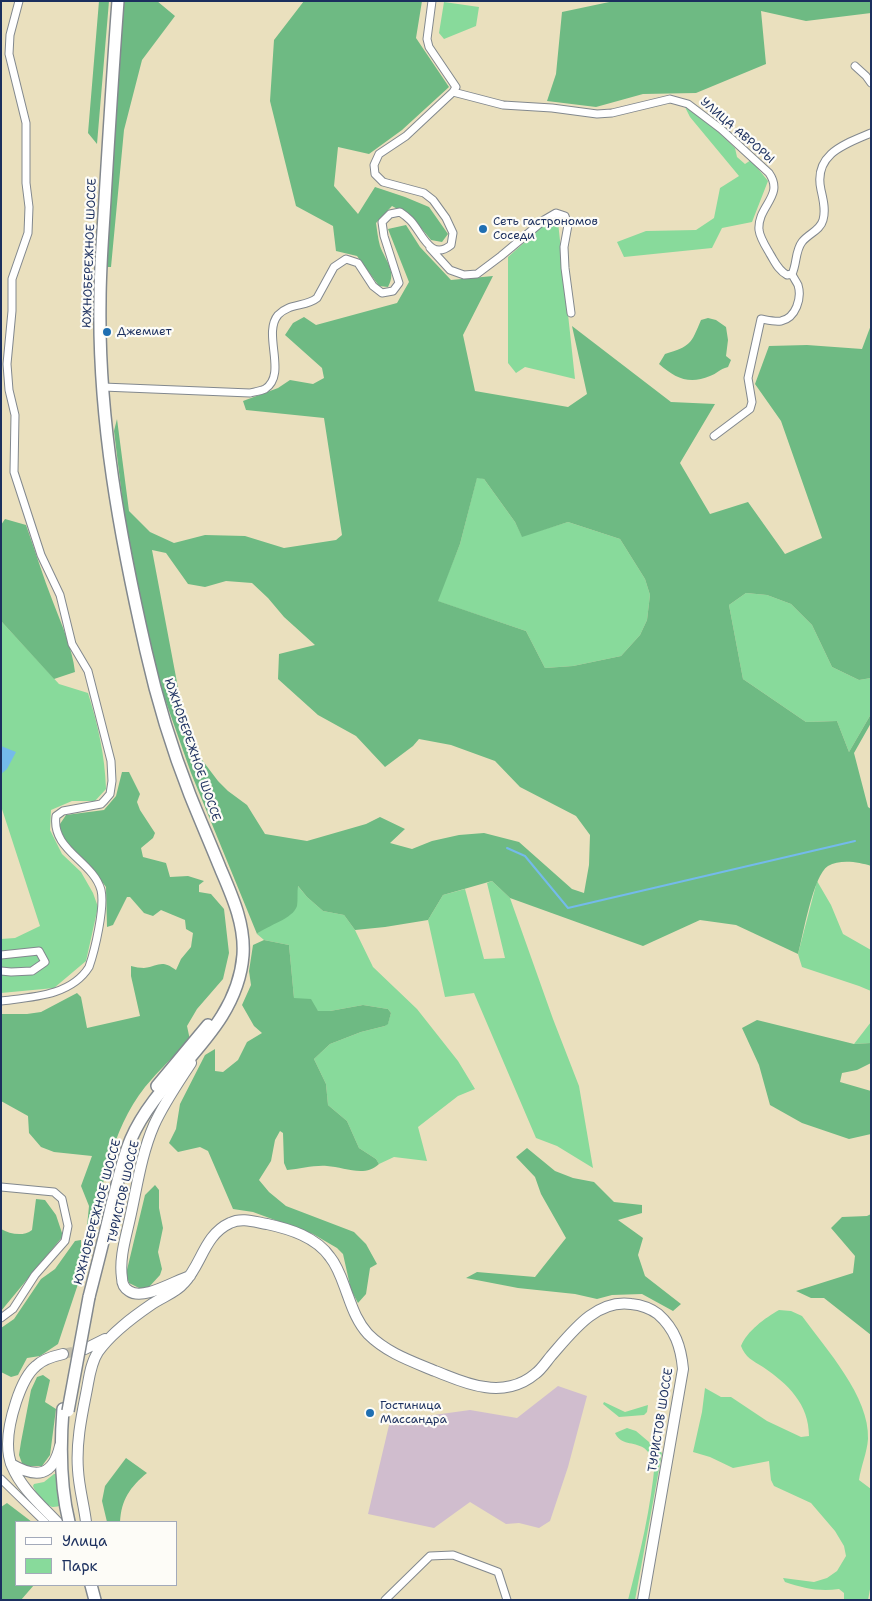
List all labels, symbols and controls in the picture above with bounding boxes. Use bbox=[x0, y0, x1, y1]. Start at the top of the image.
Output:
street label: УЛИЦА АВРОРЫ bbox=[697, 95, 777, 167]
street label: ЮЖНОБЕРЕЖНОЕ ШОССЕ bbox=[80, 178, 100, 328]
place label: Сеть гастрономов Соседи bbox=[493, 215, 598, 243]
marker: Сеть гастрономов Соседи bbox=[477, 223, 489, 235]
place label: Джемиет bbox=[117, 325, 172, 339]
marker: Джемиет bbox=[101, 326, 113, 338]
street label: ЮЖНОБЕРЕЖНОЕ ШОССЕ bbox=[161, 677, 223, 823]
street label: ЮЖНОБЕРЕЖНОЕ ШОССЕ bbox=[72, 1138, 124, 1286]
street label: ТУРИСТОВ ШОССЕ bbox=[105, 1139, 143, 1245]
street label: ТУРИСТОВ ШОССЕ bbox=[646, 1367, 676, 1473]
place label: Гостиница Массандра bbox=[380, 1399, 447, 1427]
marker: Гостиница Массандра bbox=[364, 1407, 376, 1419]
legend bbox=[15, 1521, 178, 1586]
text: Улица bbox=[62, 1531, 107, 1551]
text: Парк bbox=[62, 1556, 98, 1576]

